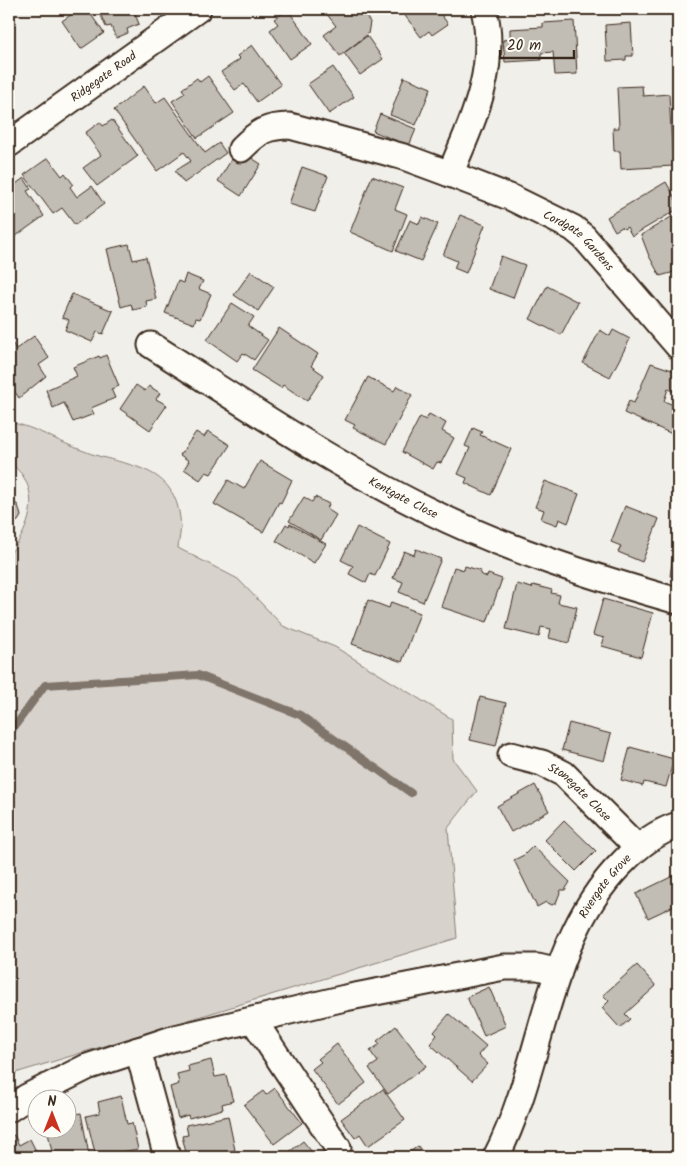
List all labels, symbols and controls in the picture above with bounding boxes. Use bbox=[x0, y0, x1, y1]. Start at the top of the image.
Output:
scale bar bbox=[500, 28, 573, 60]
text: 20 m bbox=[507, 34, 541, 58]
street label: Ridgegate Road bbox=[66, 46, 141, 107]
street label: Cordgate Gardens bbox=[540, 205, 619, 275]
street label: Kentgate Close bbox=[365, 472, 442, 524]
street label: Stonegate Close bbox=[545, 758, 616, 826]
street label: Rivergate Grove bbox=[574, 849, 636, 922]
north arrow bbox=[28, 1088, 78, 1138]
text: N bbox=[48, 1091, 57, 1113]

